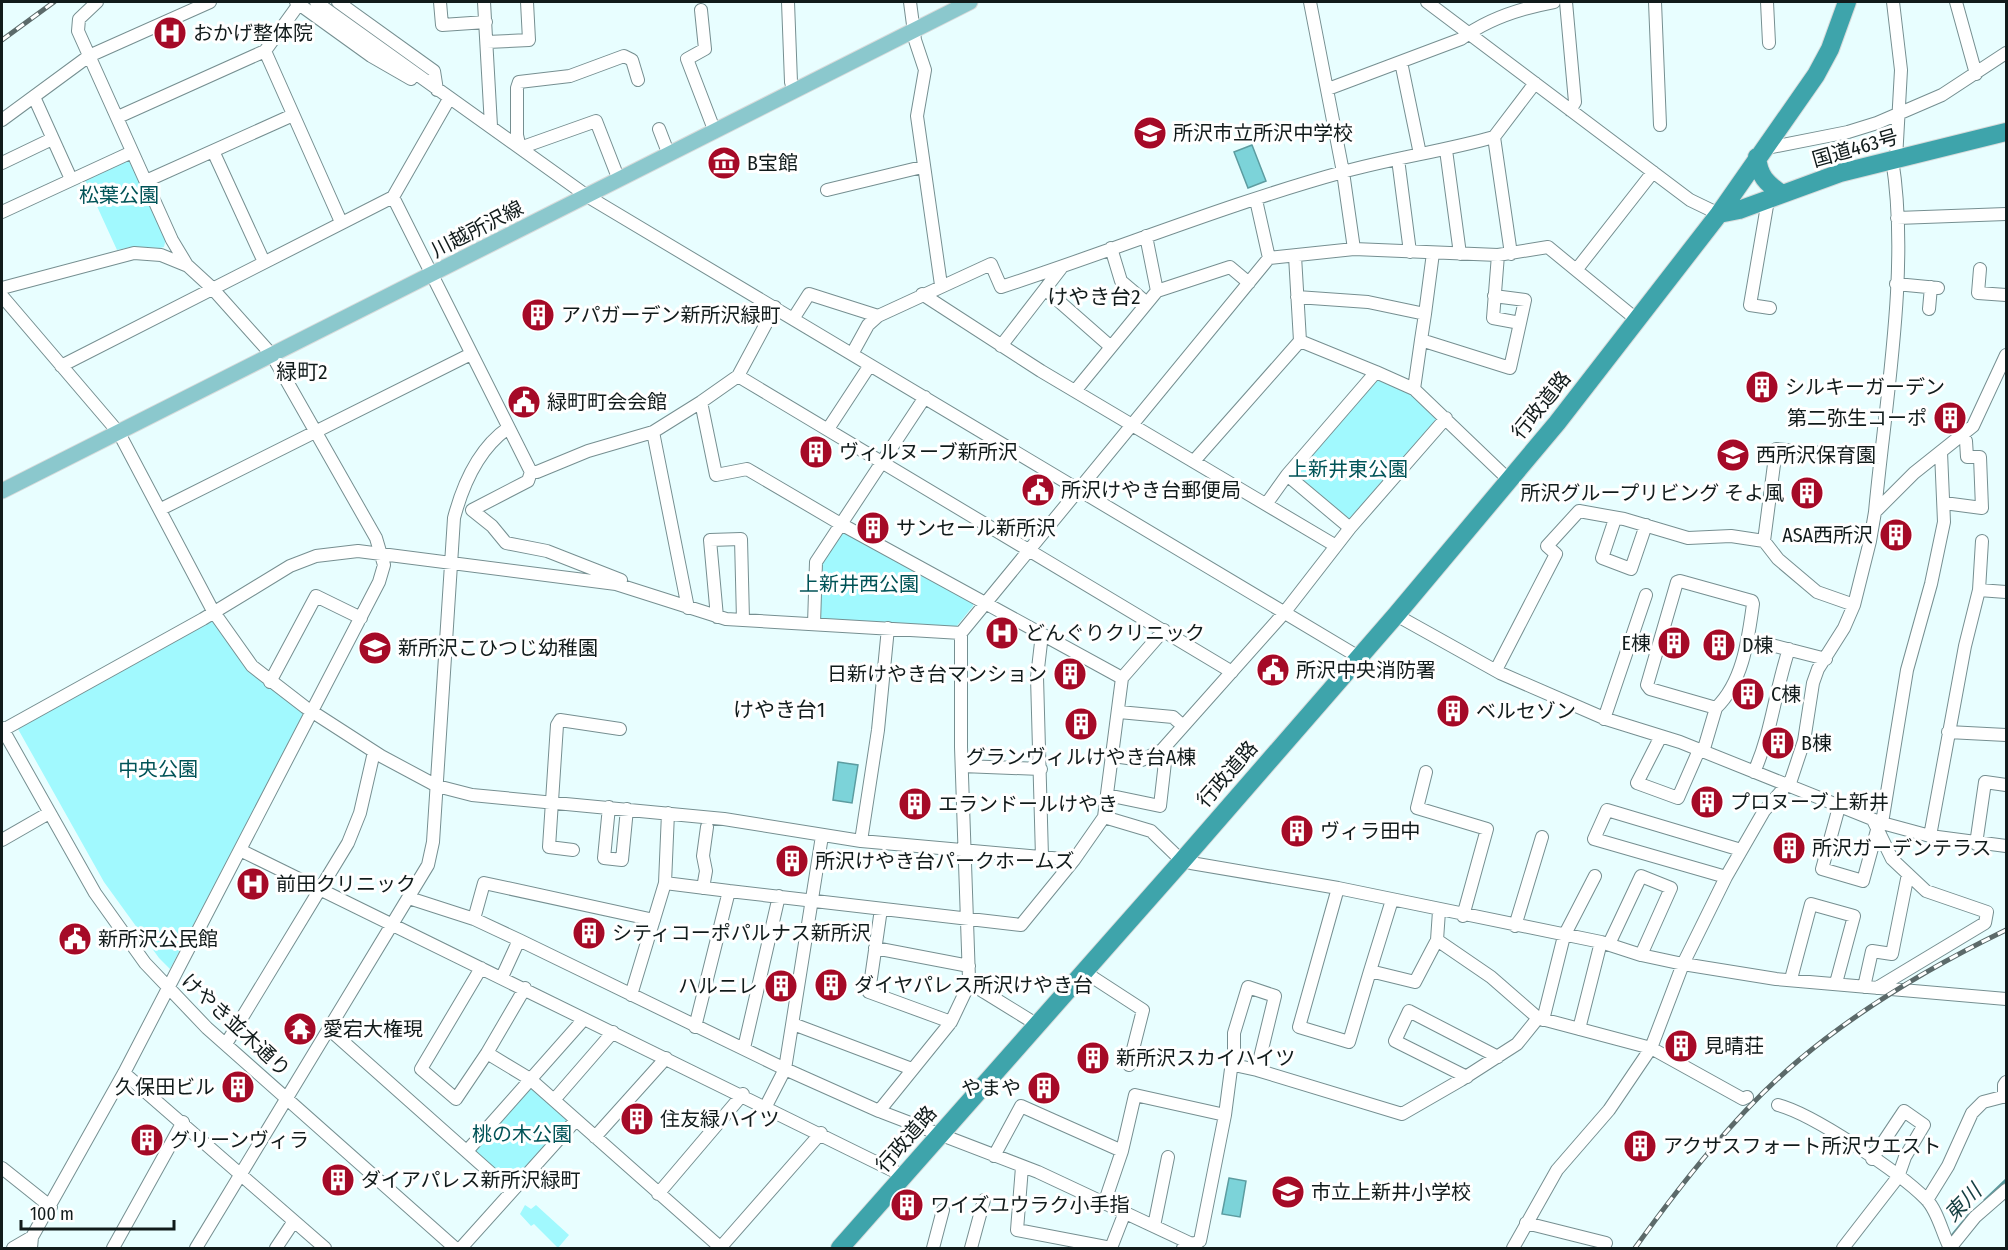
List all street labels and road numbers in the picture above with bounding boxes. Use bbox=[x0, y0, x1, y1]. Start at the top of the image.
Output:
street label: 国道463号 bbox=[1809, 124, 1901, 172]
street label: 川越所沢線 bbox=[427, 196, 527, 262]
street label: 行政道路 bbox=[1507, 366, 1575, 444]
street label: 行政道路 bbox=[1192, 736, 1262, 812]
street label: けやき並木通り bbox=[177, 968, 295, 1082]
street label: 行政道路 bbox=[871, 1101, 941, 1177]

